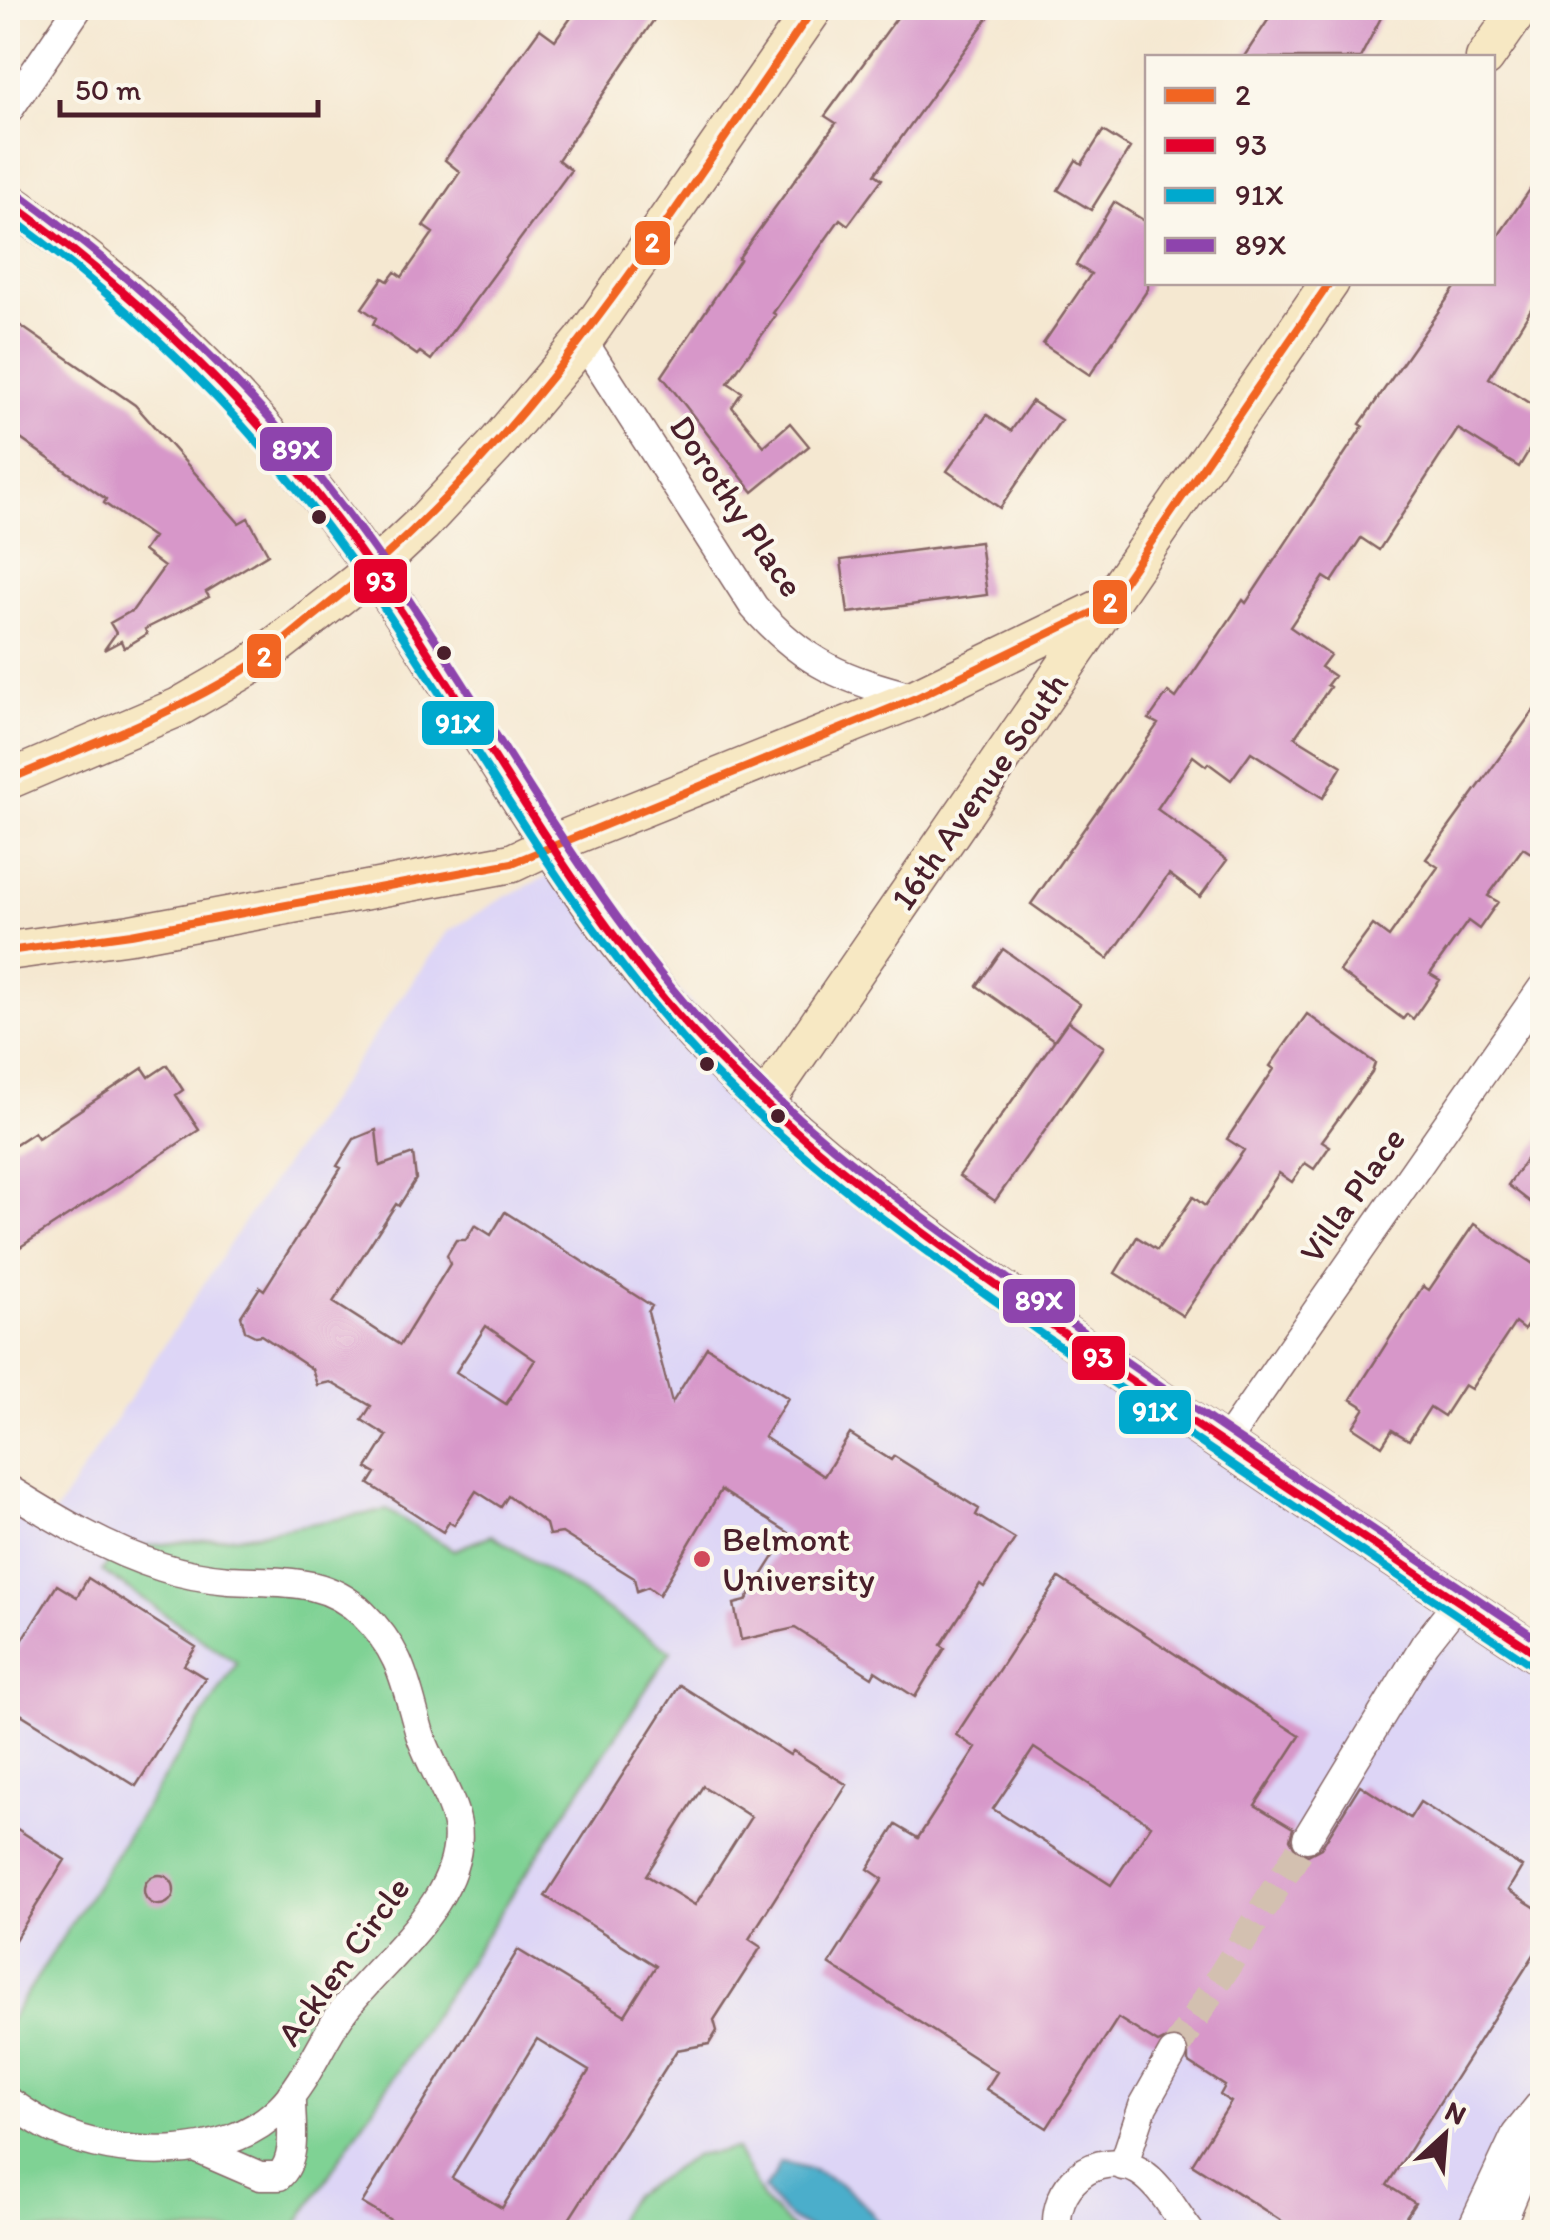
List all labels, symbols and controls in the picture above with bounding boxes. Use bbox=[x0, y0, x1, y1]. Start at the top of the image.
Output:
scale bar bbox=[60, 55, 318, 117]
legend bbox=[1145, 55, 1495, 285]
text: 50 m bbox=[75, 71, 141, 108]
text: 2 bbox=[1235, 76, 1251, 113]
text: 93 bbox=[1235, 126, 1267, 163]
text: 91X bbox=[1235, 176, 1284, 213]
line badge: 2 bbox=[633, 219, 672, 267]
text: 2 bbox=[645, 225, 660, 259]
text: 89X bbox=[1235, 226, 1286, 263]
street label: Dorothy Place bbox=[661, 407, 813, 605]
line badge: 89X bbox=[258, 425, 334, 473]
text: 89X bbox=[272, 432, 320, 466]
unlabelled marker bbox=[309, 507, 329, 527]
line badge: 93 bbox=[352, 557, 409, 605]
text: 93 bbox=[366, 564, 396, 598]
line badge: 2 bbox=[1091, 578, 1129, 626]
text: 2 bbox=[1103, 585, 1118, 619]
line badge: 2 bbox=[245, 632, 283, 680]
text: 2 bbox=[257, 639, 272, 673]
unlabelled marker bbox=[434, 643, 454, 663]
street label: 16th Avenue South bbox=[881, 664, 1077, 918]
line badge: 91X bbox=[420, 699, 496, 747]
text: 91X bbox=[435, 706, 481, 740]
unlabelled marker bbox=[697, 1054, 717, 1074]
unlabelled marker bbox=[768, 1106, 788, 1126]
street label: Villa Place bbox=[1290, 1119, 1414, 1271]
line badge: 89X bbox=[1001, 1277, 1077, 1325]
text: 89X bbox=[1015, 1283, 1063, 1317]
line badge: 93 bbox=[1070, 1334, 1127, 1382]
text: 93 bbox=[1083, 1340, 1113, 1374]
line badge: 91X bbox=[1117, 1388, 1193, 1436]
text: 91X bbox=[1132, 1394, 1178, 1428]
place label: Belmont University bbox=[722, 1518, 875, 1600]
marker: Belmont University bbox=[691, 1548, 713, 1570]
street label: Acklen Circle bbox=[268, 1868, 418, 2054]
north arrow bbox=[1395, 2085, 1495, 2185]
text: N bbox=[1440, 2093, 1472, 2132]

